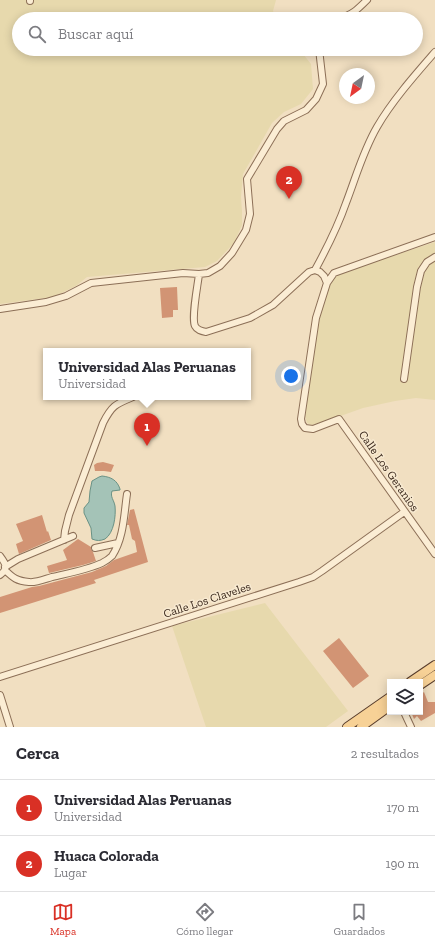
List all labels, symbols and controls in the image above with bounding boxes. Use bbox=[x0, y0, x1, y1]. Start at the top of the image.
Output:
search box bbox=[12, 12, 423, 56]
icon: search bbox=[26, 23, 48, 45]
text: Buscar aquí bbox=[58, 25, 134, 43]
north arrow bbox=[339, 68, 375, 104]
pin: 2 bbox=[276, 166, 302, 199]
popup bbox=[43, 348, 251, 400]
text: Universidad Alas Peruanas bbox=[58, 358, 236, 376]
your location bbox=[281, 366, 301, 386]
text: Universidad bbox=[58, 376, 126, 391]
pin: 1 bbox=[134, 413, 160, 446]
street label: Calle Los Geranios bbox=[356, 428, 422, 514]
street label: Calle Los Claveles bbox=[162, 579, 252, 621]
map controls bbox=[387, 679, 423, 715]
button: layers bbox=[387, 679, 423, 715]
text: Cerca bbox=[16, 743, 59, 763]
text: 2 resultados bbox=[351, 746, 419, 761]
text: Universidad Alas Peruanas bbox=[54, 791, 232, 809]
text: 1 bbox=[26, 800, 32, 815]
text: 170 m bbox=[386, 800, 419, 815]
text: Universidad bbox=[54, 809, 122, 824]
text: Huaca Colorada bbox=[54, 847, 159, 865]
text: 2 bbox=[26, 856, 32, 871]
text: 190 m bbox=[385, 856, 419, 871]
text: Lugar bbox=[54, 865, 87, 880]
tab: Mapa bbox=[50, 901, 76, 938]
tab: Cómo llegar bbox=[176, 901, 234, 938]
tab: Guardados bbox=[333, 901, 385, 938]

